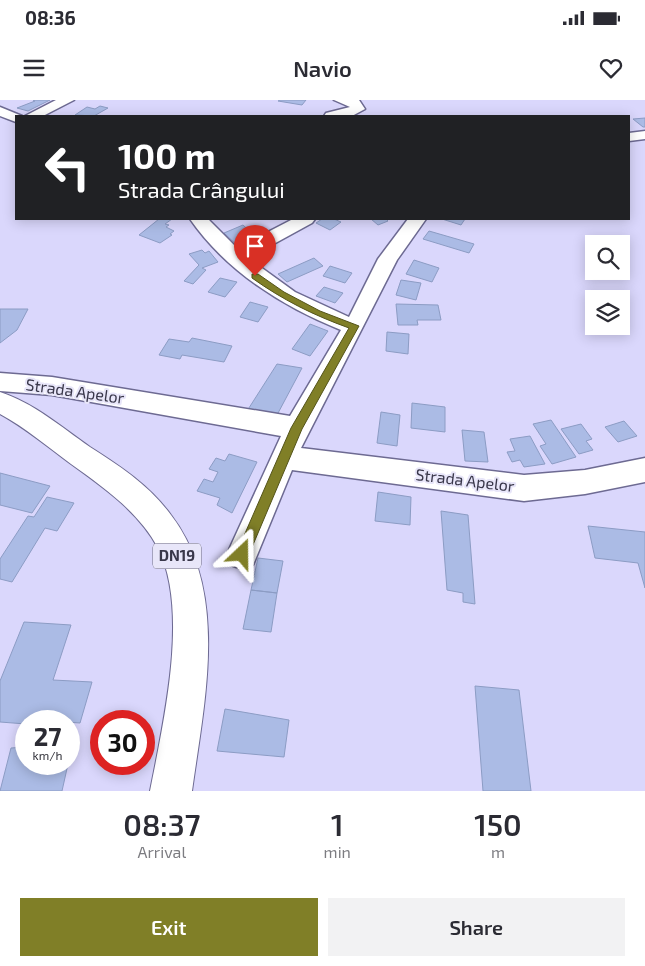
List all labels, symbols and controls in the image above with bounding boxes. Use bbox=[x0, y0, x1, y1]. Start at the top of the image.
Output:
text: 08:36 bbox=[25, 6, 76, 29]
icon: menu bbox=[20, 54, 48, 82]
icon: heart bbox=[597, 54, 625, 82]
text: Navio bbox=[293, 55, 352, 81]
text: 100 m bbox=[118, 134, 216, 176]
icon: left bbox=[35, 135, 100, 200]
text: Strada Crângului bbox=[118, 176, 285, 202]
pin bbox=[234, 225, 276, 276]
icon: arrive bbox=[241, 232, 269, 260]
map controls bbox=[585, 235, 630, 335]
button: search bbox=[585, 235, 630, 280]
button: layers bbox=[585, 290, 630, 335]
street label: Strada Apelor bbox=[25, 374, 126, 407]
street label: Strada Apelor bbox=[415, 464, 516, 495]
position arrow bbox=[215, 527, 267, 579]
road number: DN19 bbox=[153, 544, 201, 568]
speed limit sign: 30 bbox=[90, 710, 155, 775]
text: 27 bbox=[34, 721, 61, 751]
text: km/h bbox=[33, 748, 62, 762]
text: 08:37 bbox=[123, 806, 200, 842]
text: 1 bbox=[331, 806, 344, 842]
text: 150 bbox=[474, 806, 522, 842]
text: Arrival bbox=[137, 842, 186, 861]
text: min bbox=[324, 842, 351, 861]
text: m bbox=[491, 842, 505, 861]
button: Exit bbox=[20, 898, 318, 956]
button: Share bbox=[328, 898, 625, 956]

